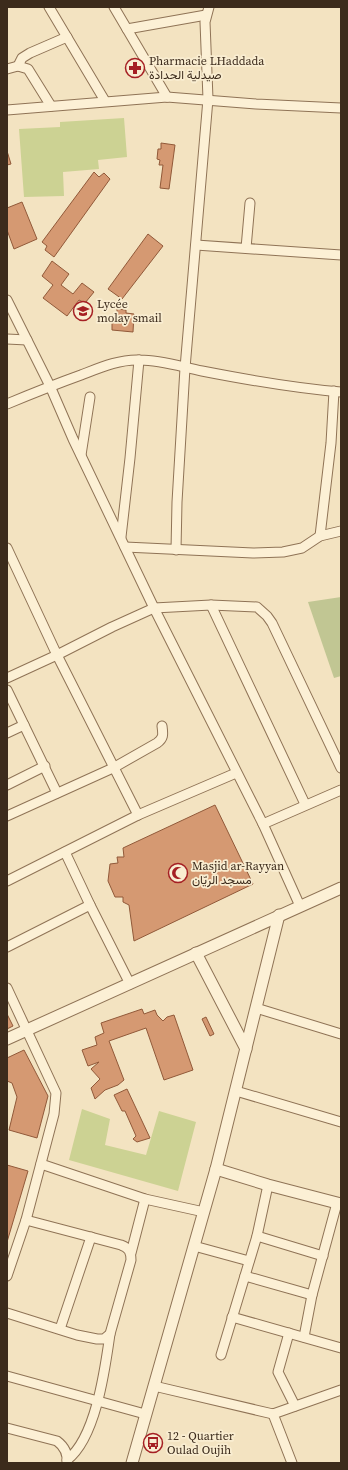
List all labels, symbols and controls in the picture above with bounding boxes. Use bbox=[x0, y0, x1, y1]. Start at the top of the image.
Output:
place label: Pharmacie LHaddada صيدلية الحدادة bbox=[149, 53, 265, 83]
pharmacy icon: Pharmacie LHaddada صيدلية الحدادة bbox=[124, 57, 146, 79]
place label: Lycée molay smail bbox=[97, 296, 162, 326]
school or university icon: Lycée molay smail bbox=[72, 300, 94, 322]
place label: Masjid ar-Rayyan مسجد الريّان bbox=[192, 858, 284, 888]
mosque icon: Masjid ar-Rayyan مسجد الريّان bbox=[167, 862, 189, 884]
place label: 12 - Quartier Oulad Oujih bbox=[167, 1428, 234, 1458]
bus stop icon: 12 - Quartier Oulad Oujih bbox=[142, 1432, 164, 1454]

